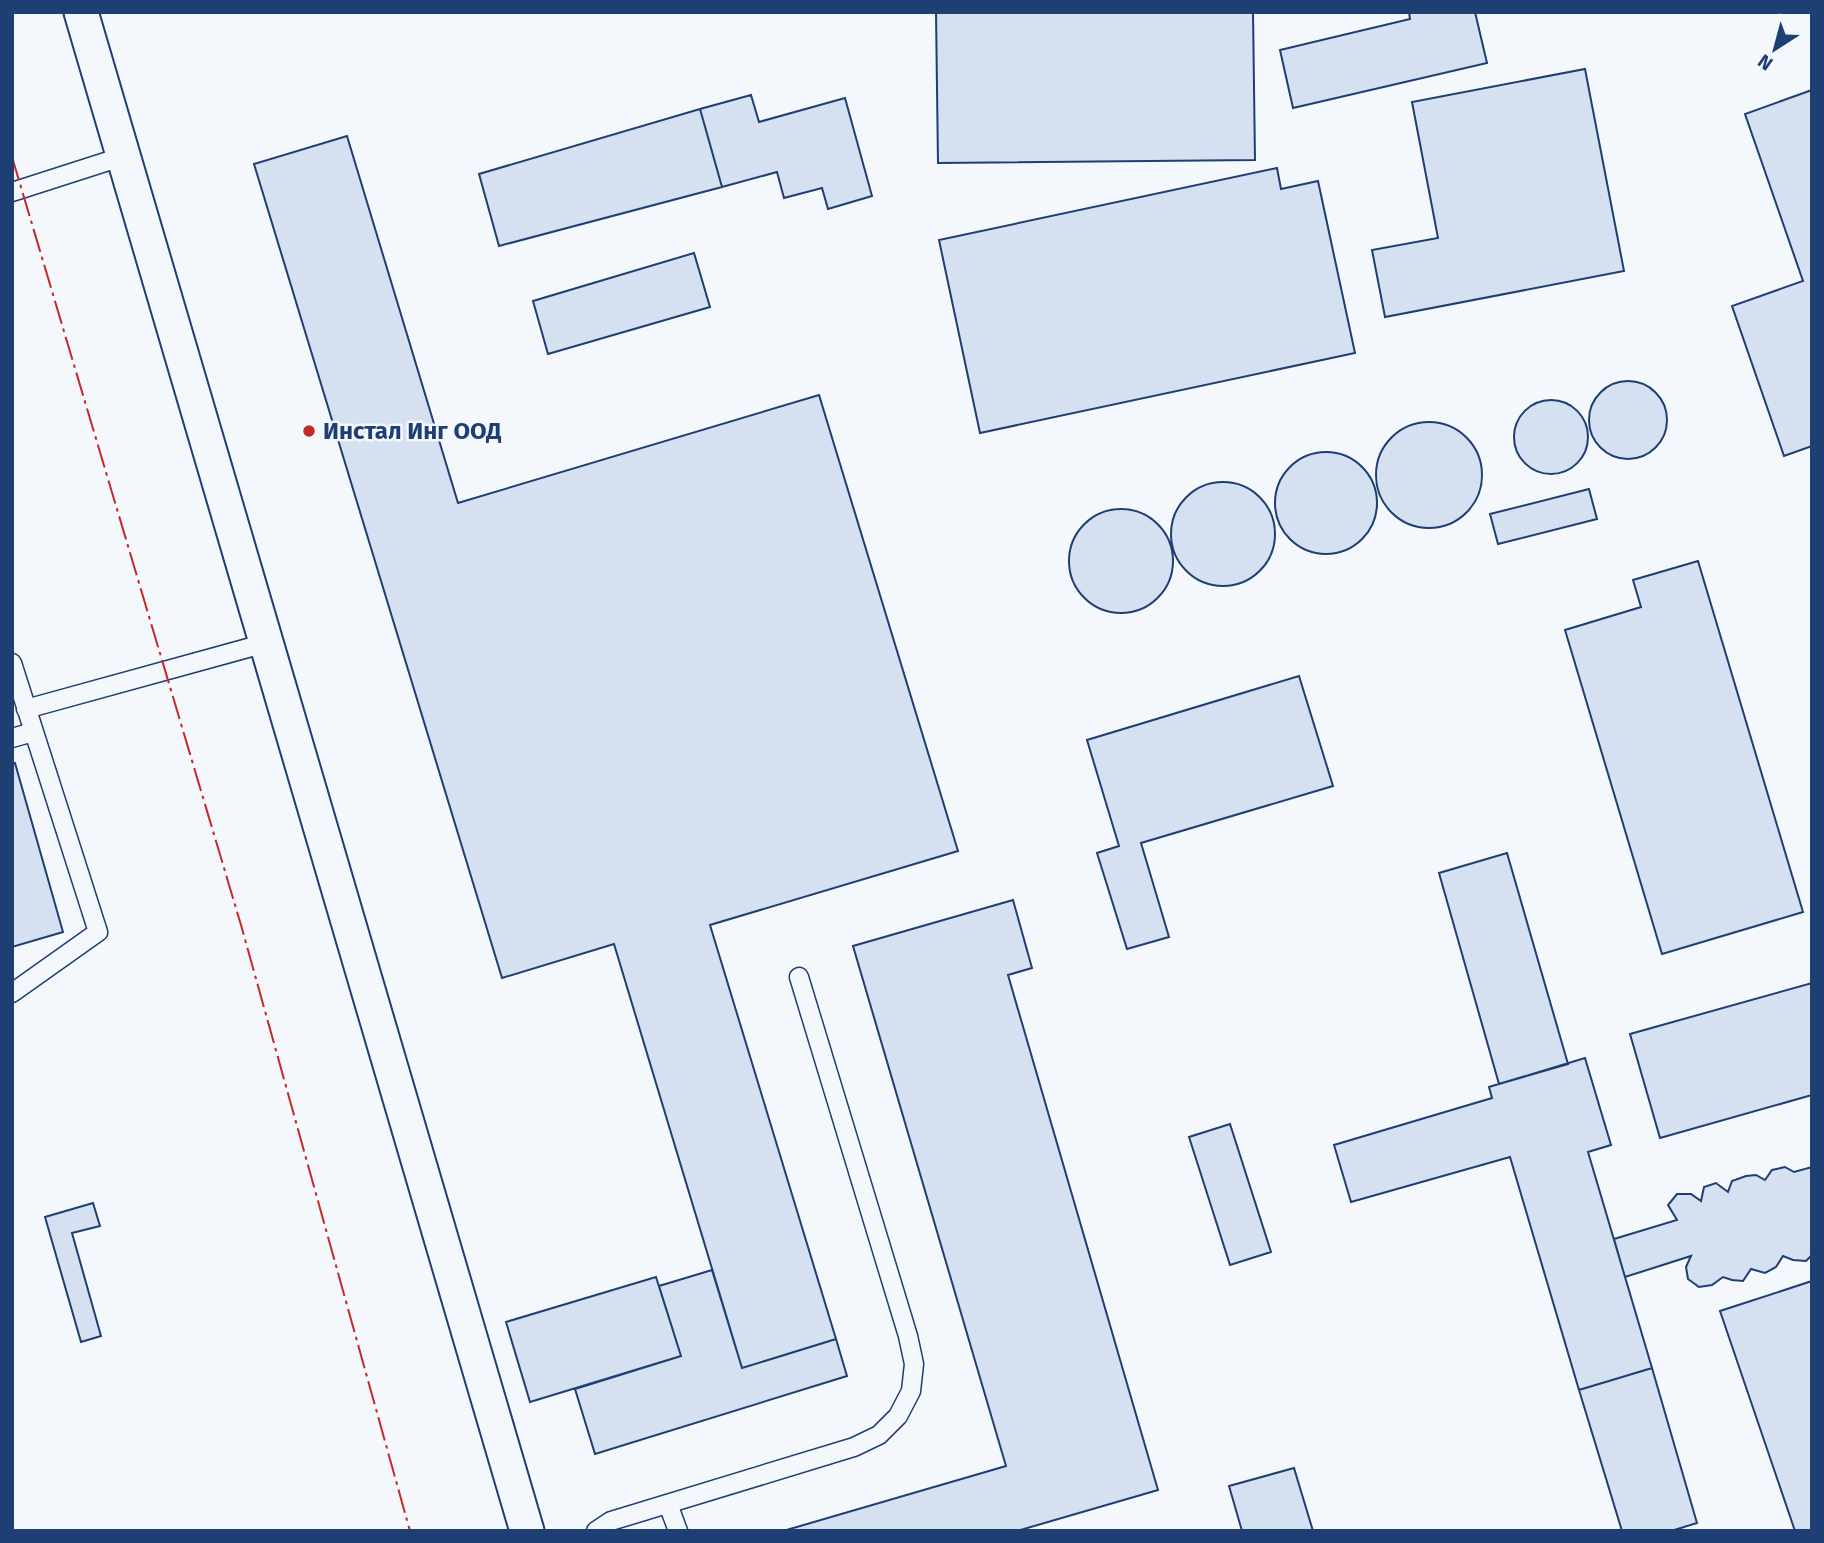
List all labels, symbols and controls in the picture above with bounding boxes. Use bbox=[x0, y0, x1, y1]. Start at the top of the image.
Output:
north arrow bbox=[1740, 14, 1810, 84]
text: N bbox=[1753, 49, 1777, 75]
place label: Инстал Инг ООД bbox=[323, 417, 501, 445]
marker: Инстал Инг ООД bbox=[301, 423, 317, 439]

